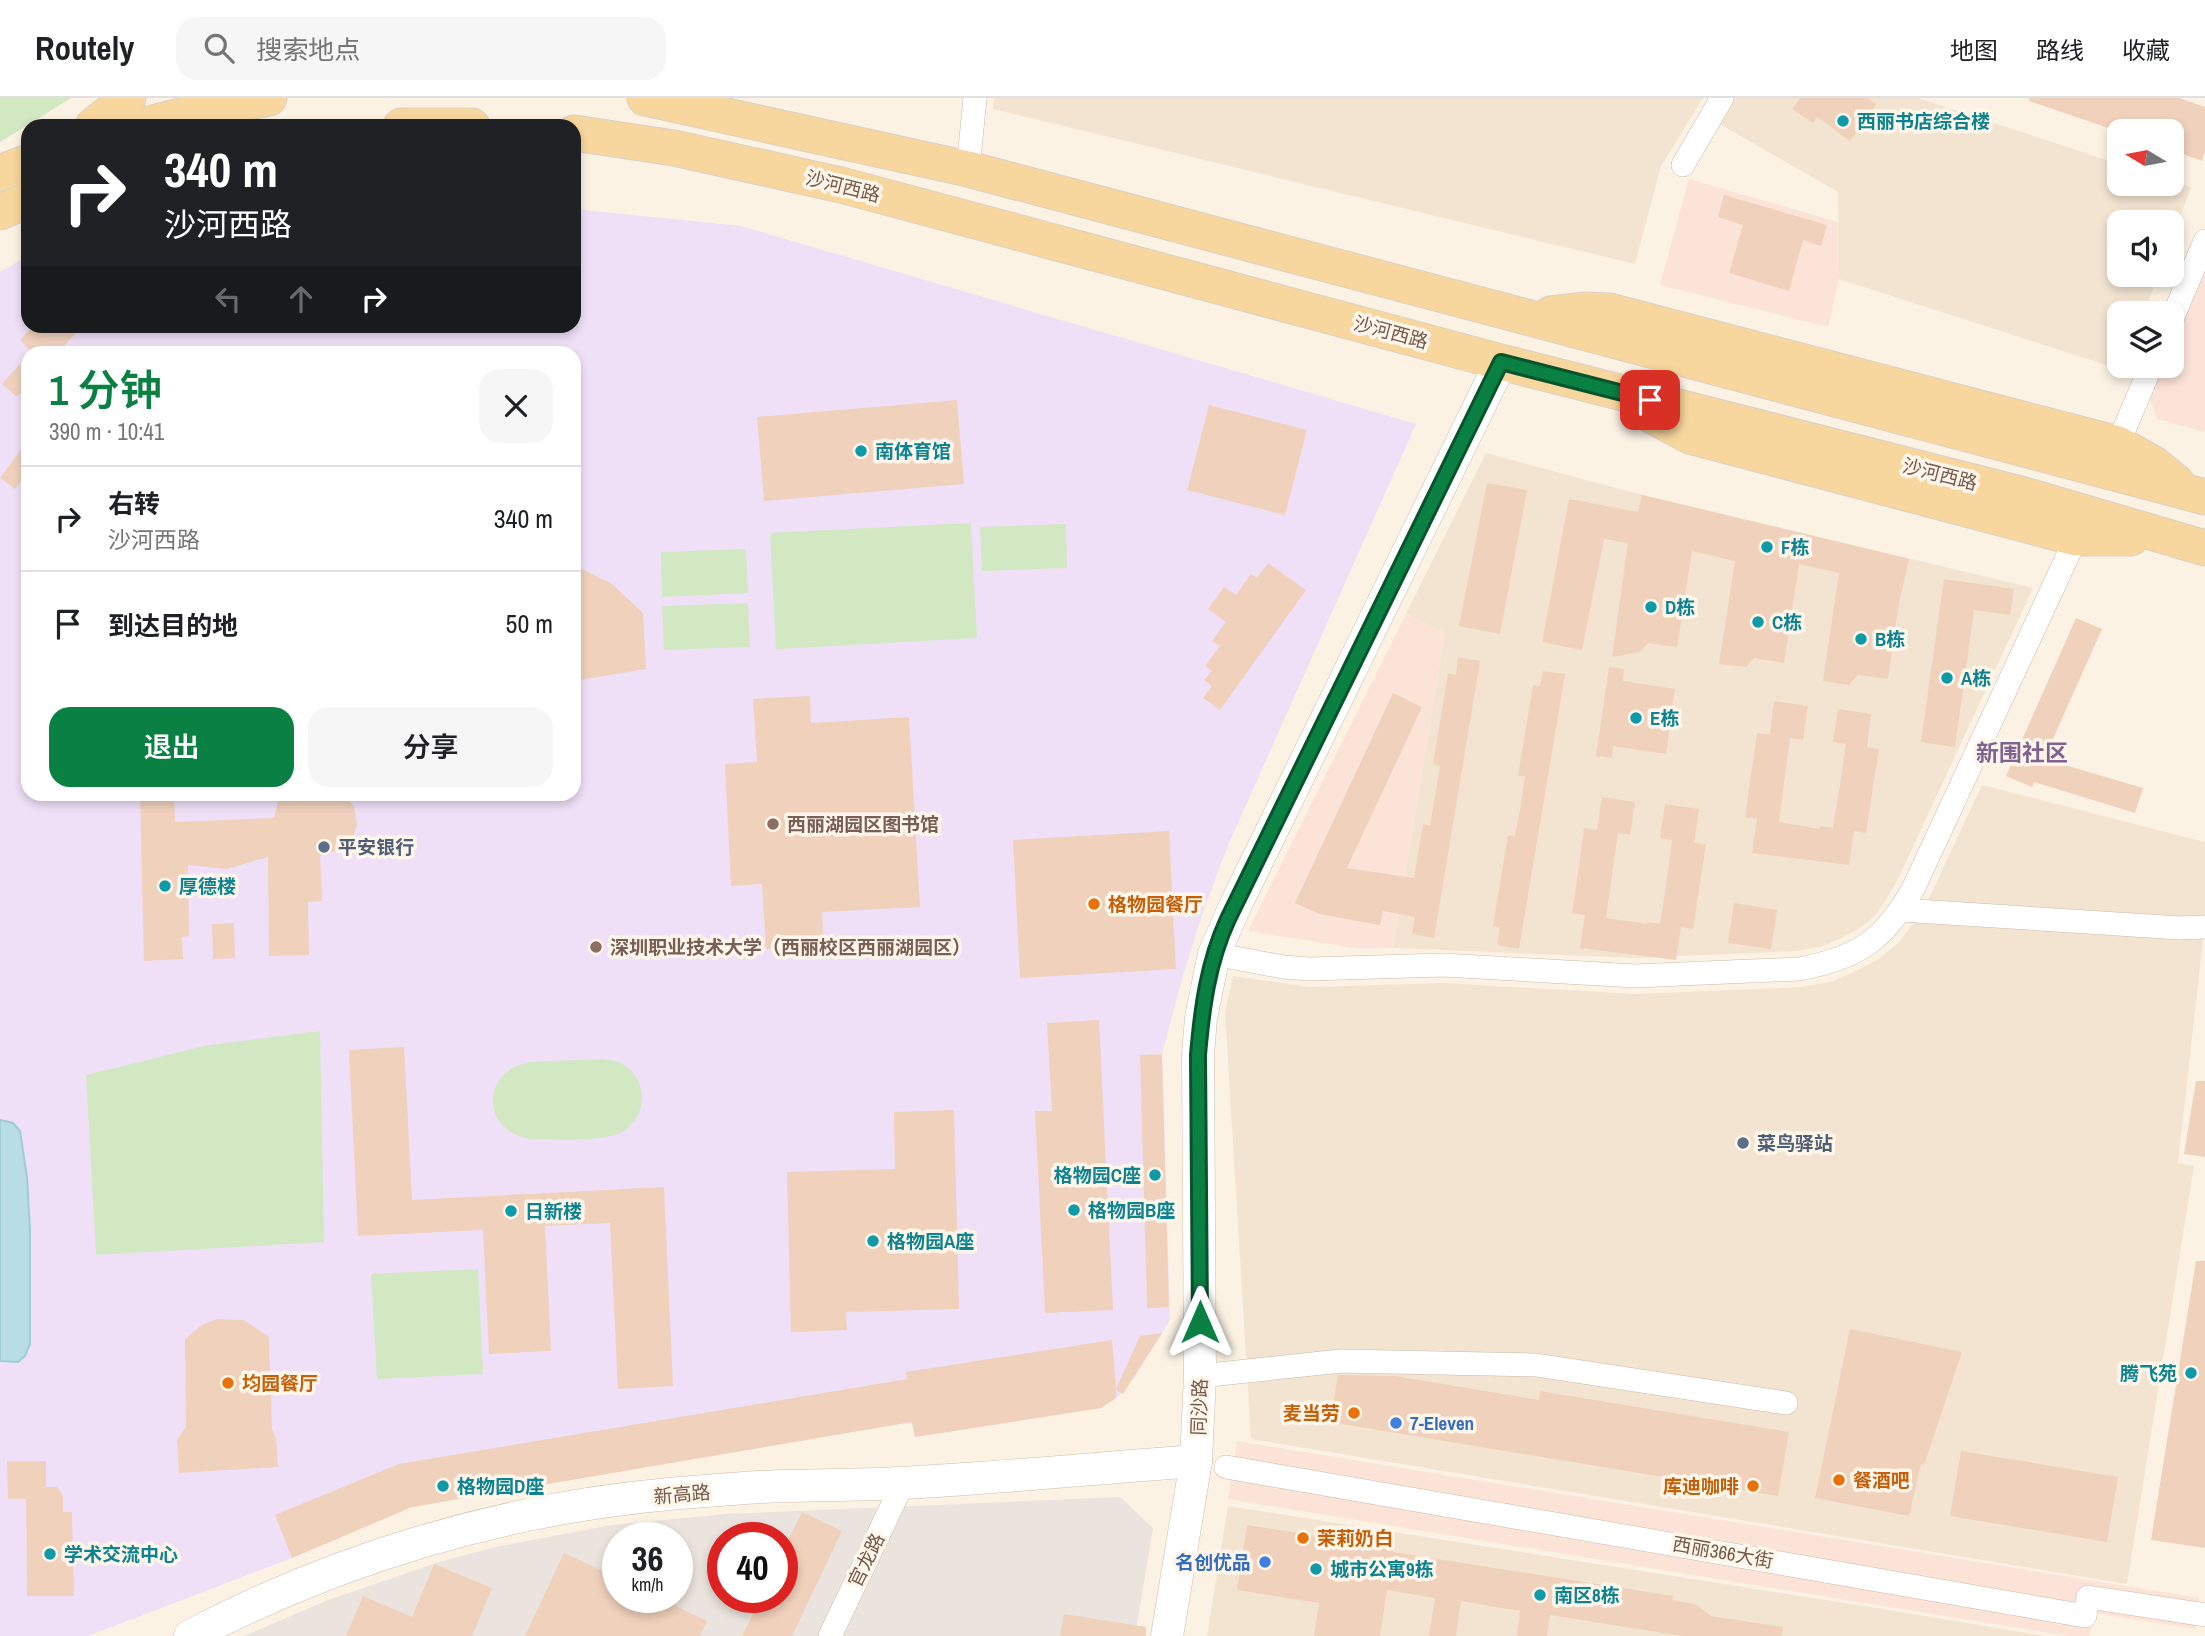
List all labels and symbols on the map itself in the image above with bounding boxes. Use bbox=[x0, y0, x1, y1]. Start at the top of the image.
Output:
place label: 西丽书店综合楼 bbox=[1857, 108, 1990, 134]
marker: 西丽书店综合楼 bbox=[1835, 113, 1851, 129]
north arrow bbox=[2107, 119, 2184, 196]
street label: 沙河西路 bbox=[803, 164, 883, 208]
street label: 沙河西路 bbox=[1351, 310, 1431, 354]
pin bbox=[1620, 370, 1680, 430]
place label: 南体育馆 bbox=[875, 438, 951, 464]
marker: 南体育馆 bbox=[853, 443, 869, 459]
street label: 沙河西路 bbox=[1900, 452, 1980, 496]
place label: F栋 bbox=[1781, 534, 1810, 560]
marker: F栋 bbox=[1759, 539, 1775, 555]
place label: D栋 bbox=[1665, 594, 1695, 620]
marker: D栋 bbox=[1643, 599, 1659, 615]
place label: C栋 bbox=[1772, 609, 1802, 635]
marker: C栋 bbox=[1750, 614, 1766, 630]
place label: B栋 bbox=[1875, 626, 1905, 652]
marker: B栋 bbox=[1853, 631, 1869, 647]
place label: A栋 bbox=[1961, 665, 1991, 691]
marker: A栋 bbox=[1939, 670, 1955, 686]
place label: E栋 bbox=[1650, 705, 1679, 731]
marker: E栋 bbox=[1628, 710, 1644, 726]
district label: 新围社区 bbox=[1976, 737, 2068, 768]
place label: 西丽湖园区图书馆 bbox=[787, 811, 939, 837]
marker: 西丽湖园区图书馆 bbox=[765, 816, 781, 832]
place label: 平安银行 bbox=[338, 834, 414, 860]
marker: 平安银行 bbox=[316, 839, 332, 855]
place label: 厚德楼 bbox=[179, 873, 236, 899]
marker: 厚德楼 bbox=[157, 878, 173, 894]
place label: 格物园餐厅 bbox=[1108, 891, 1203, 917]
marker: 格物园餐厅 bbox=[1086, 896, 1102, 912]
place label: 深圳职业技术大学（西丽校区西丽湖园区） bbox=[610, 934, 971, 960]
marker: 深圳职业技术大学（西丽校区西丽湖园区） bbox=[588, 939, 604, 955]
place label: 菜鸟驿站 bbox=[1757, 1130, 1833, 1156]
marker: 菜鸟驿站 bbox=[1735, 1135, 1751, 1151]
place label: 格物园C座 bbox=[1054, 1162, 1141, 1188]
marker: 格物园C座 bbox=[1147, 1167, 1163, 1183]
place label: 格物园B座 bbox=[1088, 1197, 1175, 1223]
place label: 日新楼 bbox=[525, 1198, 582, 1224]
marker: 格物园B座 bbox=[1066, 1202, 1082, 1218]
marker: 日新楼 bbox=[503, 1203, 519, 1219]
place label: 格物园A座 bbox=[887, 1228, 974, 1254]
marker: 格物园A座 bbox=[865, 1233, 881, 1249]
position arrow bbox=[1163, 1285, 1237, 1359]
place label: 腾飞苑 bbox=[2120, 1360, 2177, 1386]
marker: 腾飞苑 bbox=[2183, 1365, 2199, 1381]
place label: 均园餐厅 bbox=[242, 1370, 318, 1396]
marker: 均园餐厅 bbox=[220, 1375, 236, 1391]
street label: 同沙路 bbox=[1185, 1378, 1213, 1436]
place label: 麦当劳 bbox=[1283, 1400, 1340, 1426]
marker: 麦当劳 bbox=[1346, 1405, 1362, 1421]
place label: 7-Eleven bbox=[1410, 1410, 1474, 1436]
marker: 7-Eleven bbox=[1388, 1415, 1404, 1431]
place label: 餐酒吧 bbox=[1853, 1467, 1910, 1493]
marker: 餐酒吧 bbox=[1831, 1472, 1847, 1488]
place label: 格物园D座 bbox=[457, 1473, 544, 1499]
place label: 库迪咖啡 bbox=[1663, 1473, 1739, 1499]
marker: 格物园D座 bbox=[435, 1478, 451, 1494]
marker: 库迪咖啡 bbox=[1745, 1478, 1761, 1494]
street label: 新高路 bbox=[652, 1479, 712, 1509]
speed limit sign: 40 bbox=[707, 1522, 798, 1613]
place label: 茉莉奶白 bbox=[1317, 1525, 1393, 1551]
street label: 官龙路 bbox=[842, 1529, 890, 1591]
marker: 茉莉奶白 bbox=[1295, 1530, 1311, 1546]
street label: 西丽366大街 bbox=[1671, 1530, 1775, 1574]
place label: 学术交流中心 bbox=[64, 1541, 178, 1567]
marker: 学术交流中心 bbox=[42, 1546, 58, 1562]
place label: 名创优品 bbox=[1175, 1549, 1251, 1575]
marker: 名创优品 bbox=[1257, 1554, 1273, 1570]
place label: 城市公寓9栋 bbox=[1330, 1556, 1434, 1582]
marker: 城市公寓9栋 bbox=[1308, 1561, 1324, 1577]
place label: 南区8栋 bbox=[1554, 1582, 1620, 1608]
marker: 南区8栋 bbox=[1532, 1587, 1548, 1603]

